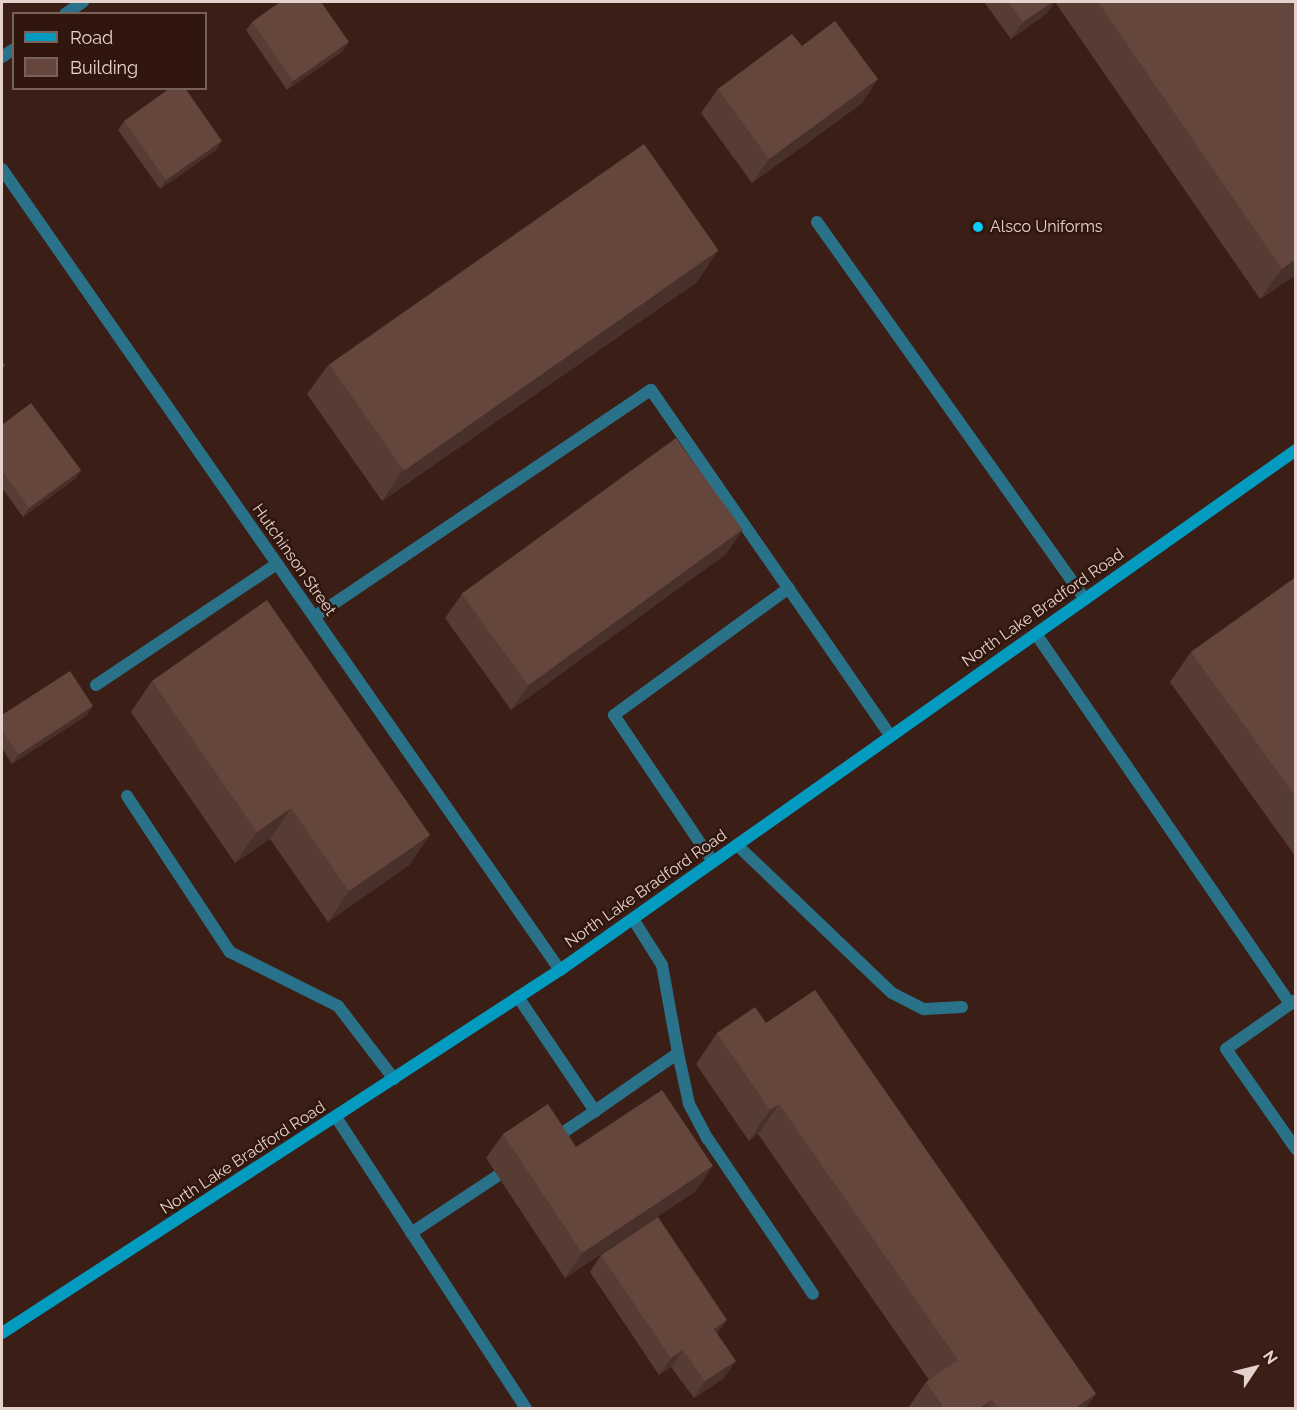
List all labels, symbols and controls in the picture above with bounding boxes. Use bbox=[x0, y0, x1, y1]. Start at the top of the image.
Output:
legend bbox=[12, 12, 207, 90]
text: Road bbox=[70, 27, 113, 48]
text: Building bbox=[70, 57, 138, 78]
place label: Alsco Uniforms bbox=[990, 217, 1103, 237]
marker: Alsco Uniforms bbox=[971, 220, 985, 234]
street label: Hutchinson Street bbox=[248, 500, 340, 620]
street label: North Lake Bradford Road bbox=[958, 545, 1128, 671]
street label: North Lake Bradford Road bbox=[561, 826, 731, 952]
street label: North Lake Bradford Road bbox=[157, 1097, 329, 1219]
north arrow bbox=[1225, 1338, 1285, 1398]
text: N bbox=[1259, 1347, 1281, 1368]

